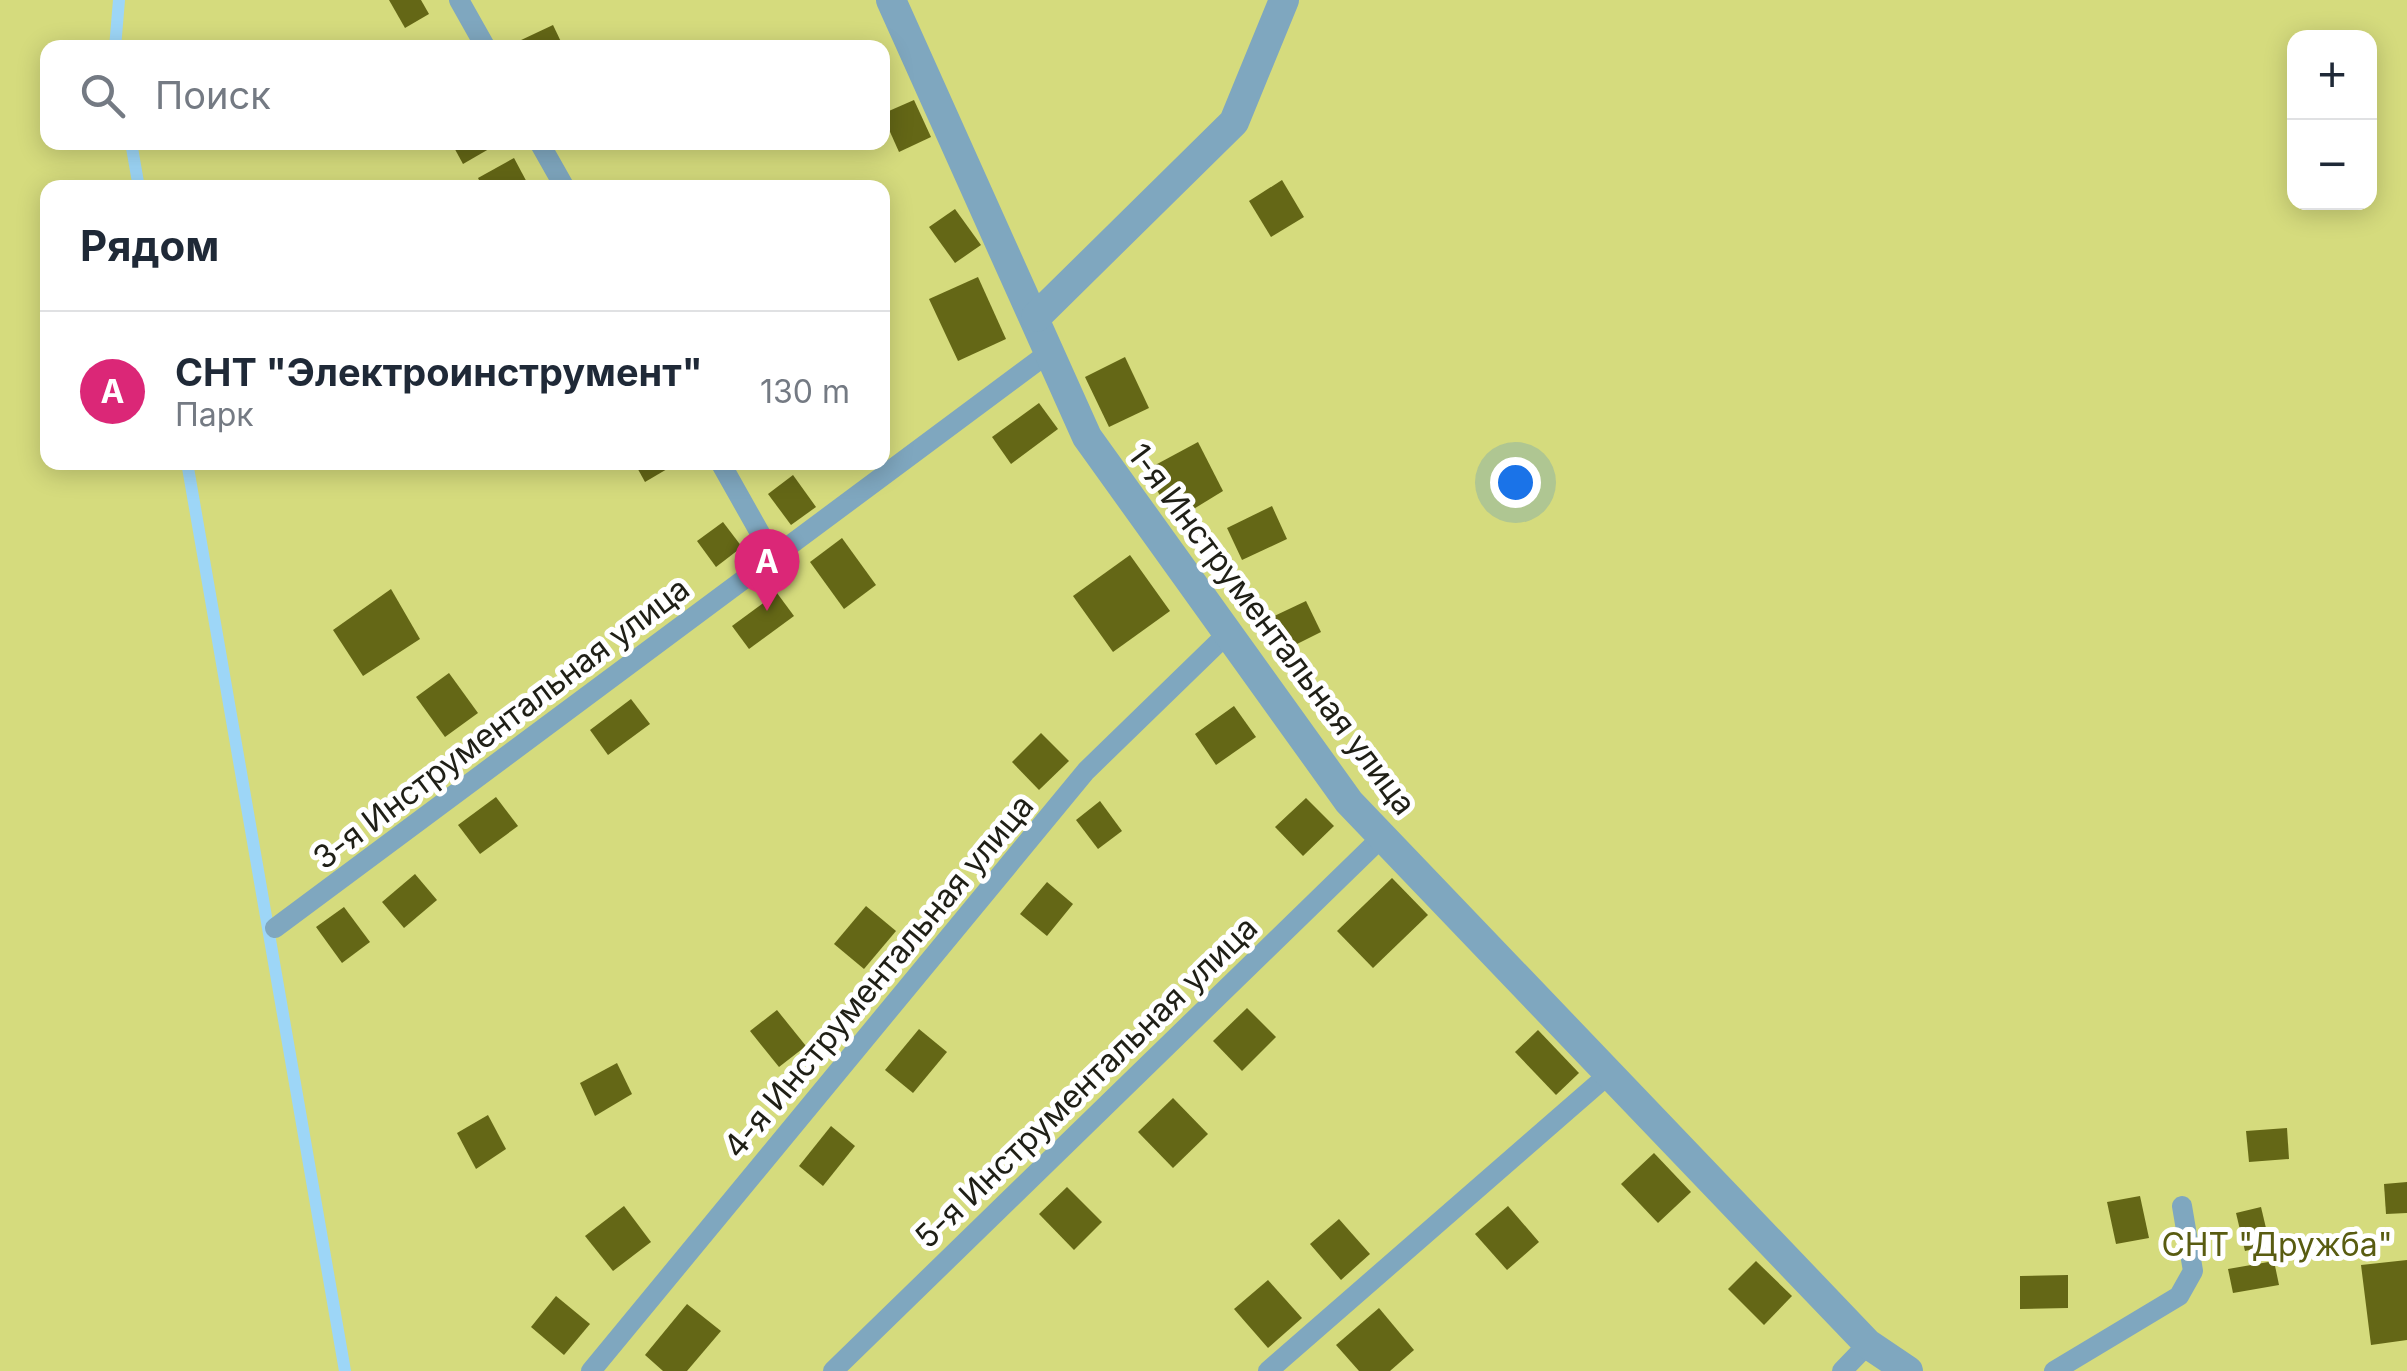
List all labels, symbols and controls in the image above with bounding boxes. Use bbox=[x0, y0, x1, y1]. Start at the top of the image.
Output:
map controls bbox=[2287, 30, 2377, 210]
button: + bbox=[2287, 30, 2377, 120]
search box bbox=[40, 40, 890, 150]
icon: search bbox=[75, 68, 130, 123]
text: Поиск bbox=[155, 72, 271, 118]
button: − bbox=[2287, 120, 2377, 210]
text: Рядом bbox=[80, 220, 219, 271]
text: СНТ "Электроинструмент" bbox=[175, 349, 703, 395]
text: A bbox=[101, 372, 124, 411]
text: 130 m bbox=[760, 372, 850, 411]
text: Парк bbox=[175, 395, 254, 434]
street label: 1-я Инструментальная улица bbox=[1120, 436, 1424, 822]
your location bbox=[1490, 457, 1541, 508]
pin: A bbox=[734, 528, 800, 611]
street label: 3-я Инструментальная улица bbox=[305, 569, 697, 877]
street label: 4-я Инструментальная улица bbox=[715, 787, 1041, 1165]
street label: 5-я Инструментальная улица bbox=[907, 908, 1265, 1256]
park label: СНТ "Дружба" bbox=[2161, 1225, 2393, 1264]

